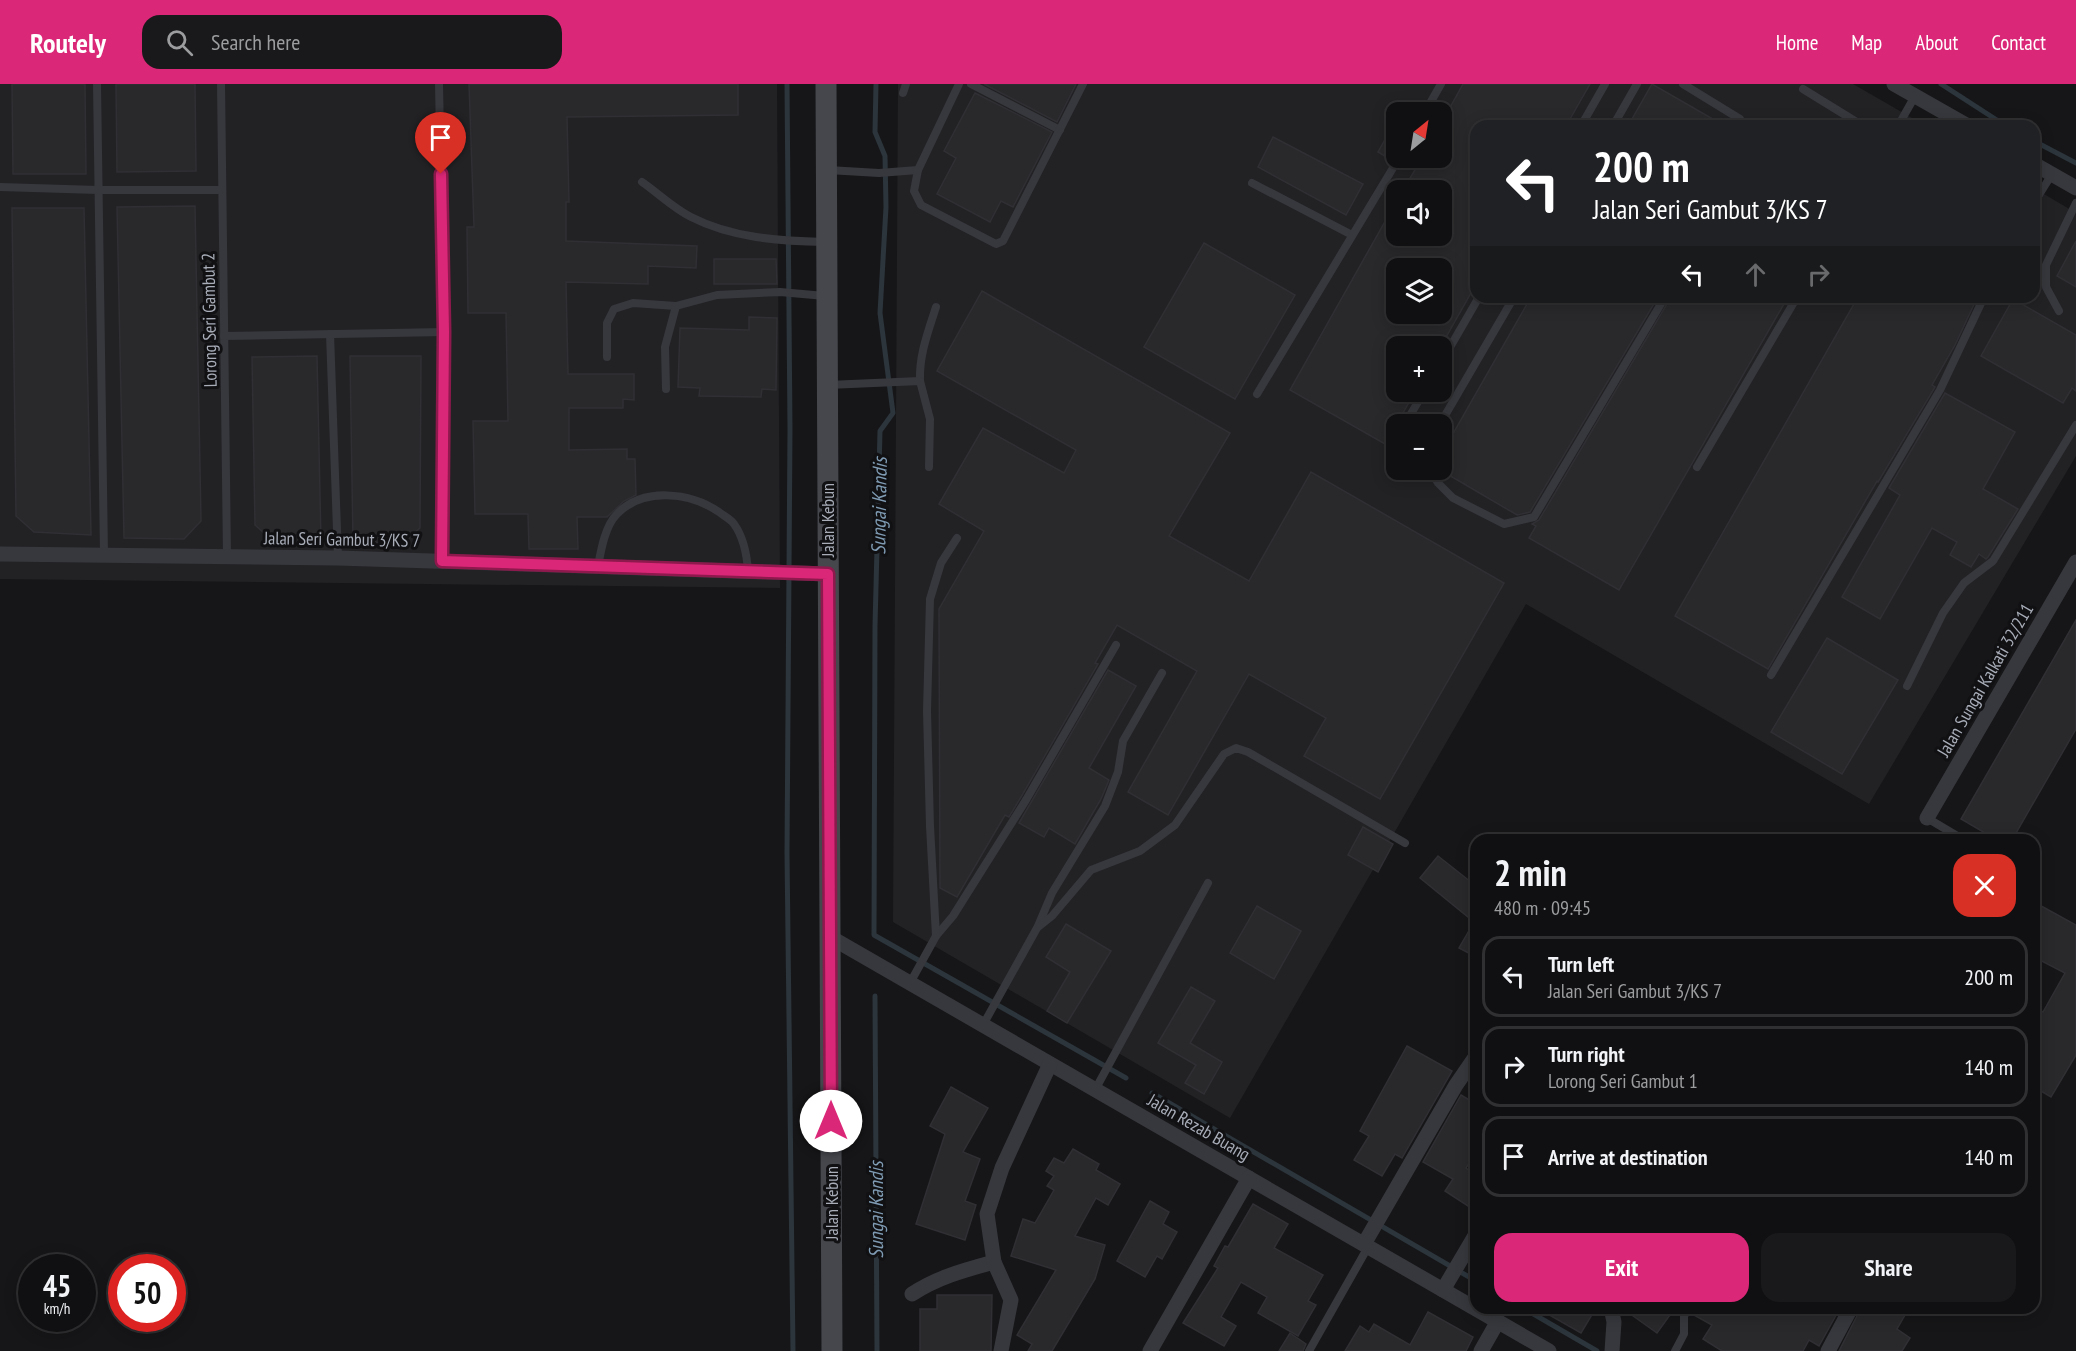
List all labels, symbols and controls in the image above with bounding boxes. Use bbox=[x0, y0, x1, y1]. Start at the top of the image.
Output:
search box bbox=[142, 15, 562, 69]
text: Routely bbox=[30, 24, 106, 61]
icon: search bbox=[163, 26, 196, 59]
text: Search here bbox=[211, 28, 300, 56]
text: Home bbox=[1776, 29, 1818, 56]
text: Map bbox=[1851, 29, 1882, 56]
text: About bbox=[1915, 29, 1958, 56]
text: Contact bbox=[1991, 29, 2046, 56]
north arrow bbox=[1386, 102, 1452, 168]
map controls bbox=[1386, 102, 1452, 480]
pin bbox=[415, 112, 466, 174]
icon: arrive bbox=[424, 121, 457, 154]
text: 200 m bbox=[1593, 139, 1690, 194]
icon: left bbox=[1494, 144, 1572, 222]
button: sound bbox=[1386, 180, 1452, 246]
text: Jalan Seri Gambut 3/KS 7 bbox=[1593, 192, 1828, 226]
street label: Lorong Seri Gambut 2 bbox=[196, 252, 222, 388]
button: layers bbox=[1386, 258, 1452, 324]
icon: left bbox=[1676, 258, 1709, 291]
icon: ahead bbox=[1739, 258, 1772, 291]
icon: right bbox=[1802, 258, 1835, 291]
button: + bbox=[1386, 336, 1452, 402]
button: − bbox=[1386, 414, 1452, 480]
water label: Sungai Kandis bbox=[865, 455, 893, 555]
street label: Jalan Kebun bbox=[816, 483, 839, 558]
street label: Jalan Seri Gambut 3/KS 7 bbox=[263, 526, 420, 552]
street label: Jalan Sungai Kalkati 32/211 bbox=[1931, 599, 2038, 762]
text: 2 min bbox=[1494, 849, 1567, 896]
button: close bbox=[1953, 854, 2016, 917]
text: 480 m · 09:45 bbox=[1494, 895, 1591, 921]
text: Turn left bbox=[1548, 950, 1614, 978]
icon: left bbox=[1497, 960, 1530, 993]
text: 200 m bbox=[1964, 963, 2013, 991]
text: Jalan Seri Gambut 3/KS 7 bbox=[1548, 978, 1722, 1004]
text: Turn right bbox=[1548, 1040, 1625, 1068]
icon: right bbox=[1497, 1050, 1530, 1083]
text: 140 m bbox=[1964, 1053, 2013, 1081]
text: Lorong Seri Gambut 1 bbox=[1548, 1068, 1698, 1094]
street label: Jalan Rezab Buang bbox=[1143, 1088, 1254, 1166]
position arrow bbox=[799, 1089, 863, 1153]
icon: arrive bbox=[1497, 1140, 1530, 1173]
text: Arrive at destination bbox=[1548, 1143, 1708, 1171]
text: 140 m bbox=[1964, 1143, 2013, 1171]
water label: Sungai Kandis bbox=[863, 1159, 889, 1259]
street label: Jalan Kebun bbox=[820, 1166, 843, 1241]
button: Exit bbox=[1494, 1233, 1749, 1302]
button: Share bbox=[1761, 1233, 2016, 1302]
speed limit sign: 50 bbox=[108, 1254, 186, 1332]
text: 45 bbox=[43, 1266, 71, 1305]
text: km/h bbox=[44, 1299, 70, 1318]

